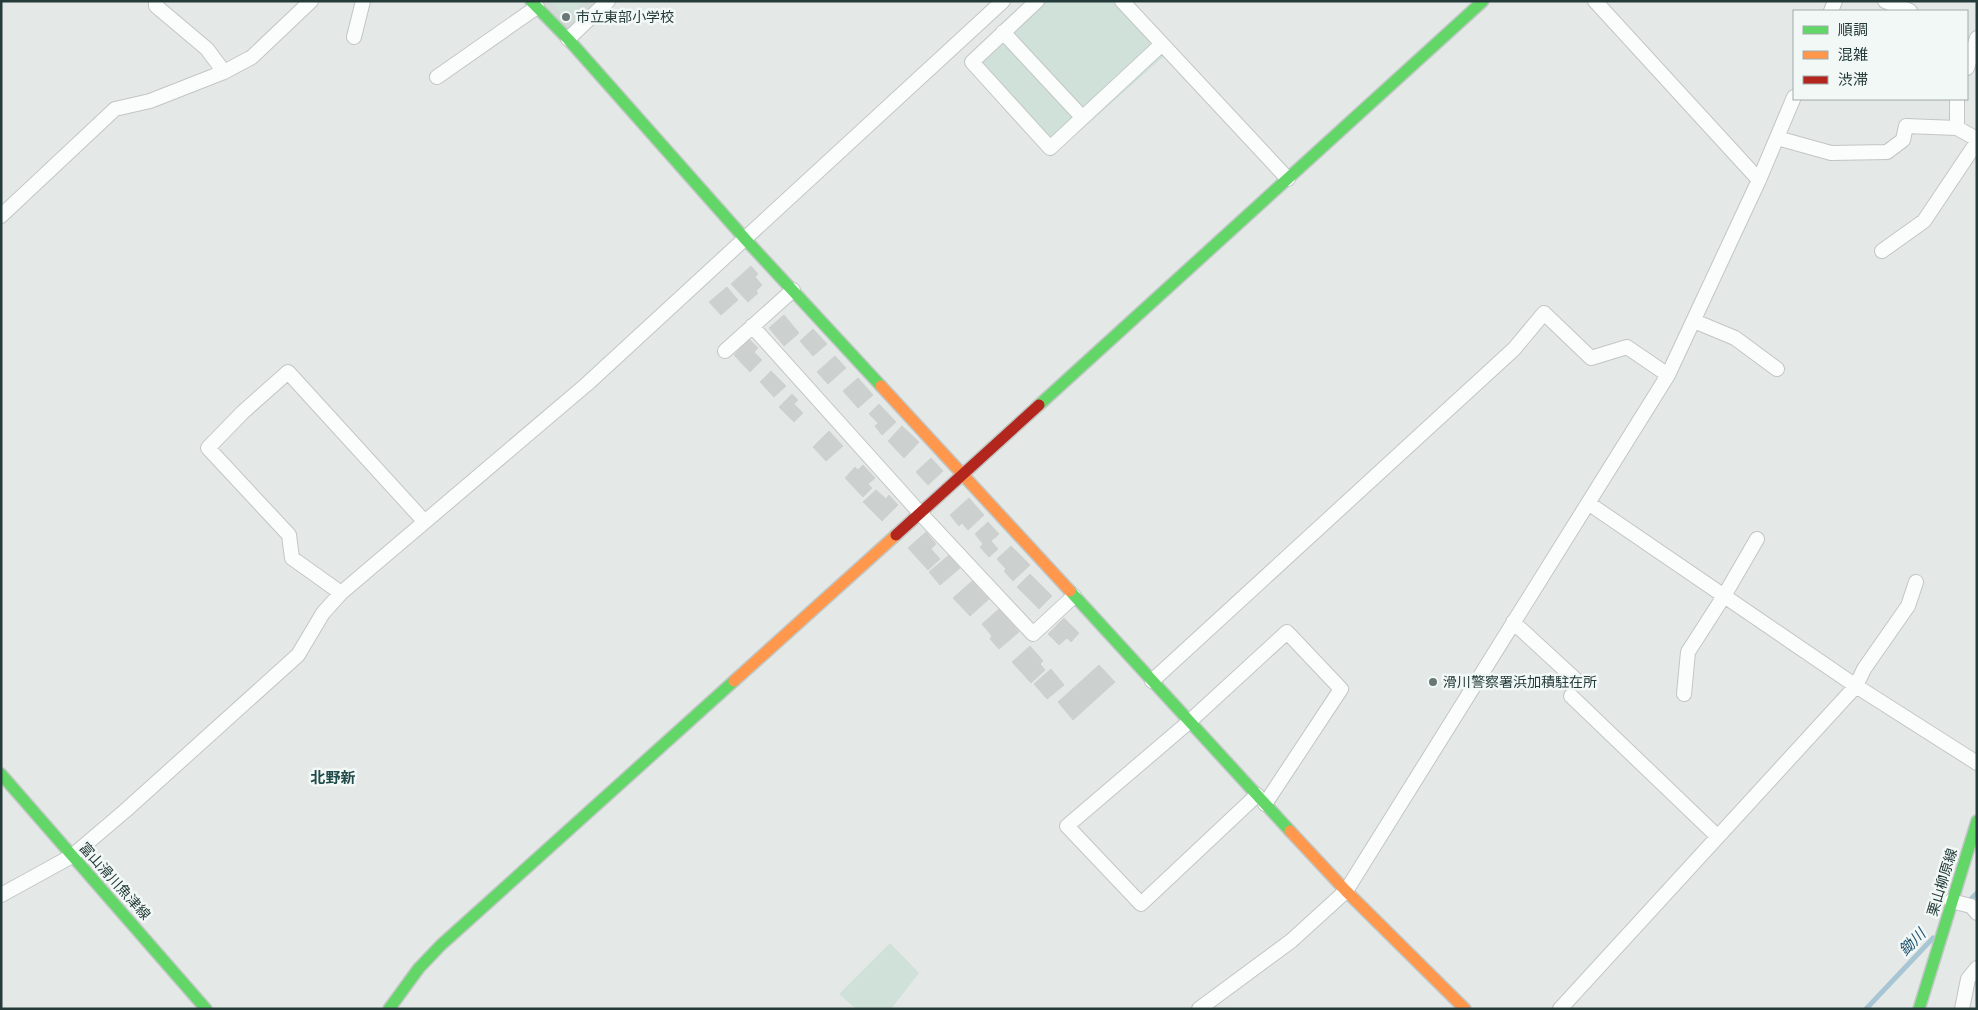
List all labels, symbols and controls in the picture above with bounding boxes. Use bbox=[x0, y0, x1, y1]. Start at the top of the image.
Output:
place label: 市立東部小学校 bbox=[576, 8, 674, 26]
legend bbox=[1793, 10, 1968, 100]
marker: 市立東部小学校 bbox=[560, 11, 572, 23]
text: 順調 bbox=[1838, 19, 1868, 40]
text: 混雑 bbox=[1838, 44, 1868, 65]
text: 渋滞 bbox=[1838, 69, 1868, 90]
place label: 滑川警察署浜加積駐在所 bbox=[1443, 673, 1597, 691]
marker: 滑川警察署浜加積駐在所 bbox=[1427, 676, 1439, 688]
district label: 北野新 bbox=[310, 767, 356, 788]
street label: 富山滑川魚津線 bbox=[76, 839, 154, 923]
street label: 栗山柳原線 bbox=[1923, 846, 1961, 918]
water label: 鋤川 bbox=[1894, 922, 1931, 960]

